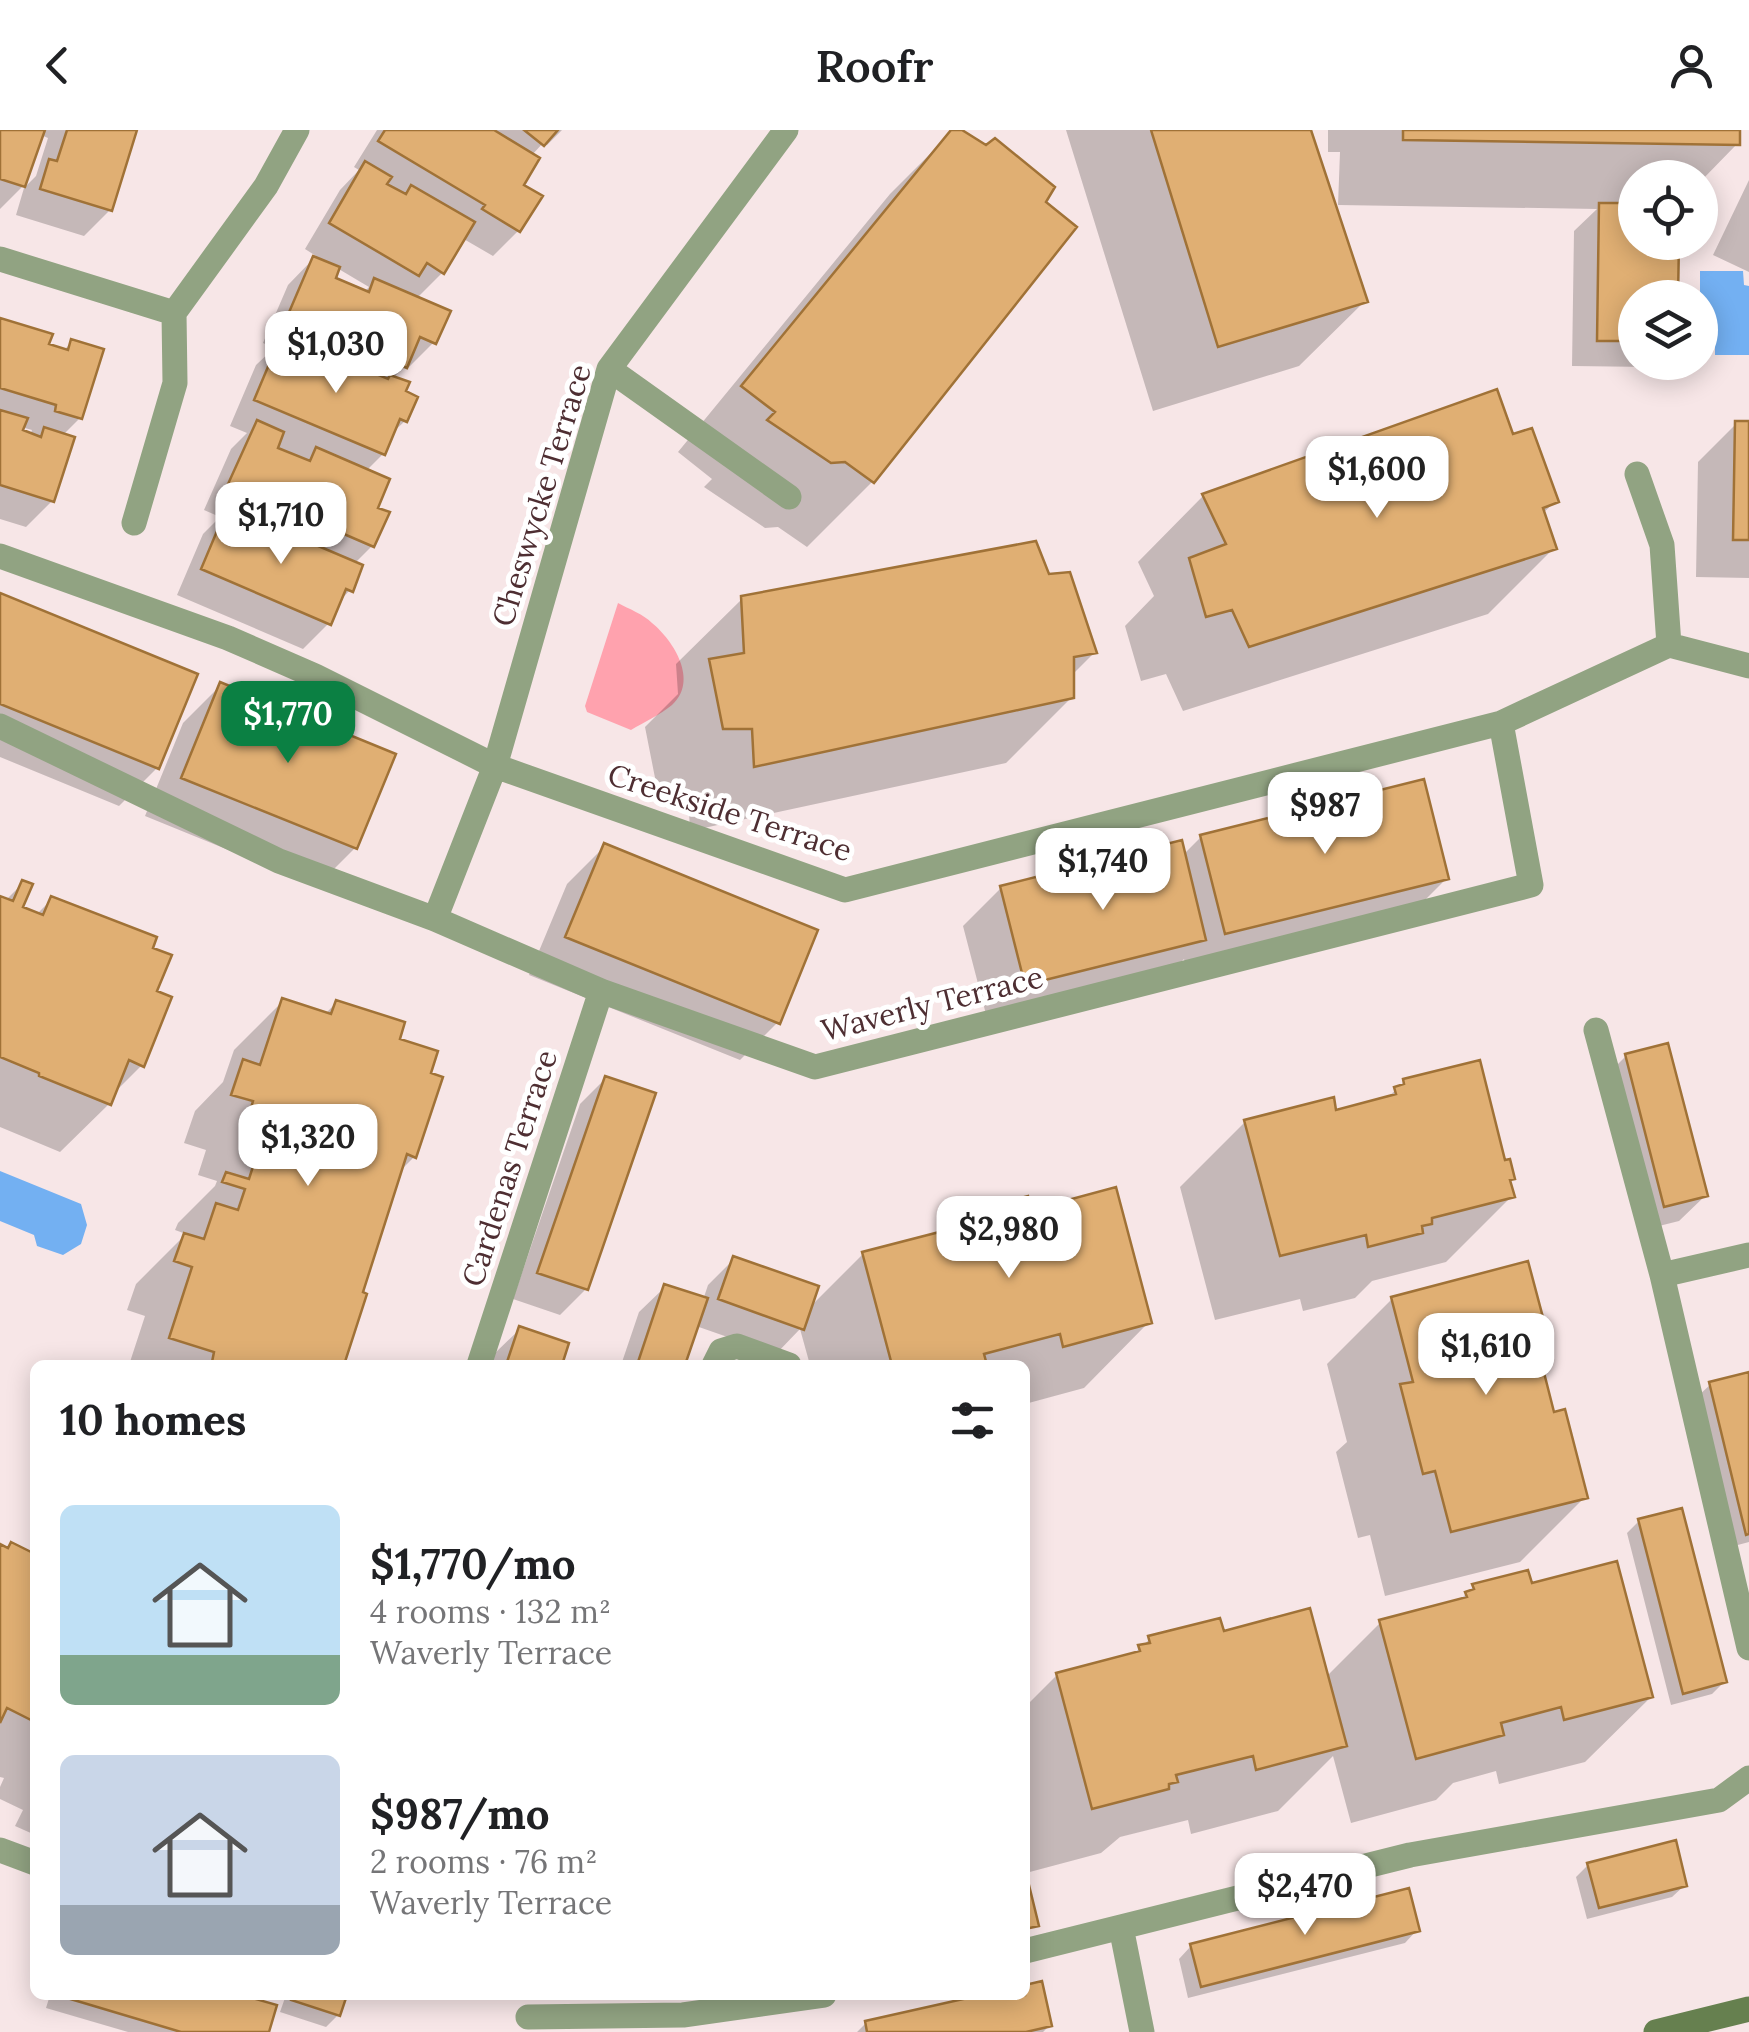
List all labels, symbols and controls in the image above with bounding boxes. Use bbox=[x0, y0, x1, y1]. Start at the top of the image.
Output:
text: Roofr bbox=[816, 37, 933, 94]
icon: back bbox=[30, 38, 85, 93]
icon: person bbox=[1664, 38, 1719, 93]
map controls bbox=[1618, 160, 1718, 380]
button: locate bbox=[1618, 160, 1718, 260]
button: layers bbox=[1618, 280, 1718, 380]
pin: $1,030 bbox=[255, 311, 417, 396]
text: $1,030 bbox=[287, 323, 385, 364]
street label: Cheswycke Terrace bbox=[483, 359, 600, 631]
pin: $1,600 bbox=[1296, 436, 1458, 521]
text: $1,600 bbox=[1328, 448, 1426, 489]
pin: $1,710 bbox=[200, 482, 362, 567]
text: $1,710 bbox=[237, 494, 325, 535]
pin: $1,770 bbox=[207, 681, 369, 766]
text: $1,770 bbox=[243, 693, 333, 734]
street label: Creekside Terrace bbox=[603, 755, 857, 869]
pin: $987 bbox=[1266, 772, 1384, 857]
text: $987 bbox=[1290, 784, 1360, 825]
pin: $1,740 bbox=[1022, 828, 1184, 913]
text: $1,740 bbox=[1057, 840, 1149, 881]
street label: Waverly Terrace bbox=[817, 957, 1047, 1050]
street label: Cardenas Terrace bbox=[453, 1045, 565, 1291]
pin: $1,320 bbox=[227, 1104, 389, 1189]
text: $1,320 bbox=[260, 1116, 356, 1157]
pin: $2,980 bbox=[928, 1196, 1090, 1281]
text: $2,980 bbox=[959, 1208, 1059, 1249]
pin: $1,610 bbox=[1405, 1313, 1567, 1398]
text: $1,610 bbox=[1440, 1325, 1532, 1366]
text: 10 homes bbox=[60, 1393, 246, 1447]
icon: filters bbox=[945, 1393, 1000, 1448]
text: $1,770/mo bbox=[370, 1537, 576, 1591]
icon: home bbox=[140, 1545, 260, 1665]
text: 4 rooms · 132 m² bbox=[370, 1591, 611, 1632]
text: Waverly Terrace bbox=[370, 1632, 612, 1673]
text: $987/mo bbox=[370, 1787, 550, 1841]
icon: home bbox=[140, 1795, 260, 1915]
text: 2 rooms · 76 m² bbox=[370, 1841, 598, 1882]
pin: $2,470 bbox=[1224, 1853, 1386, 1938]
text: $2,470 bbox=[1257, 1865, 1353, 1906]
text: Waverly Terrace bbox=[370, 1882, 612, 1923]

